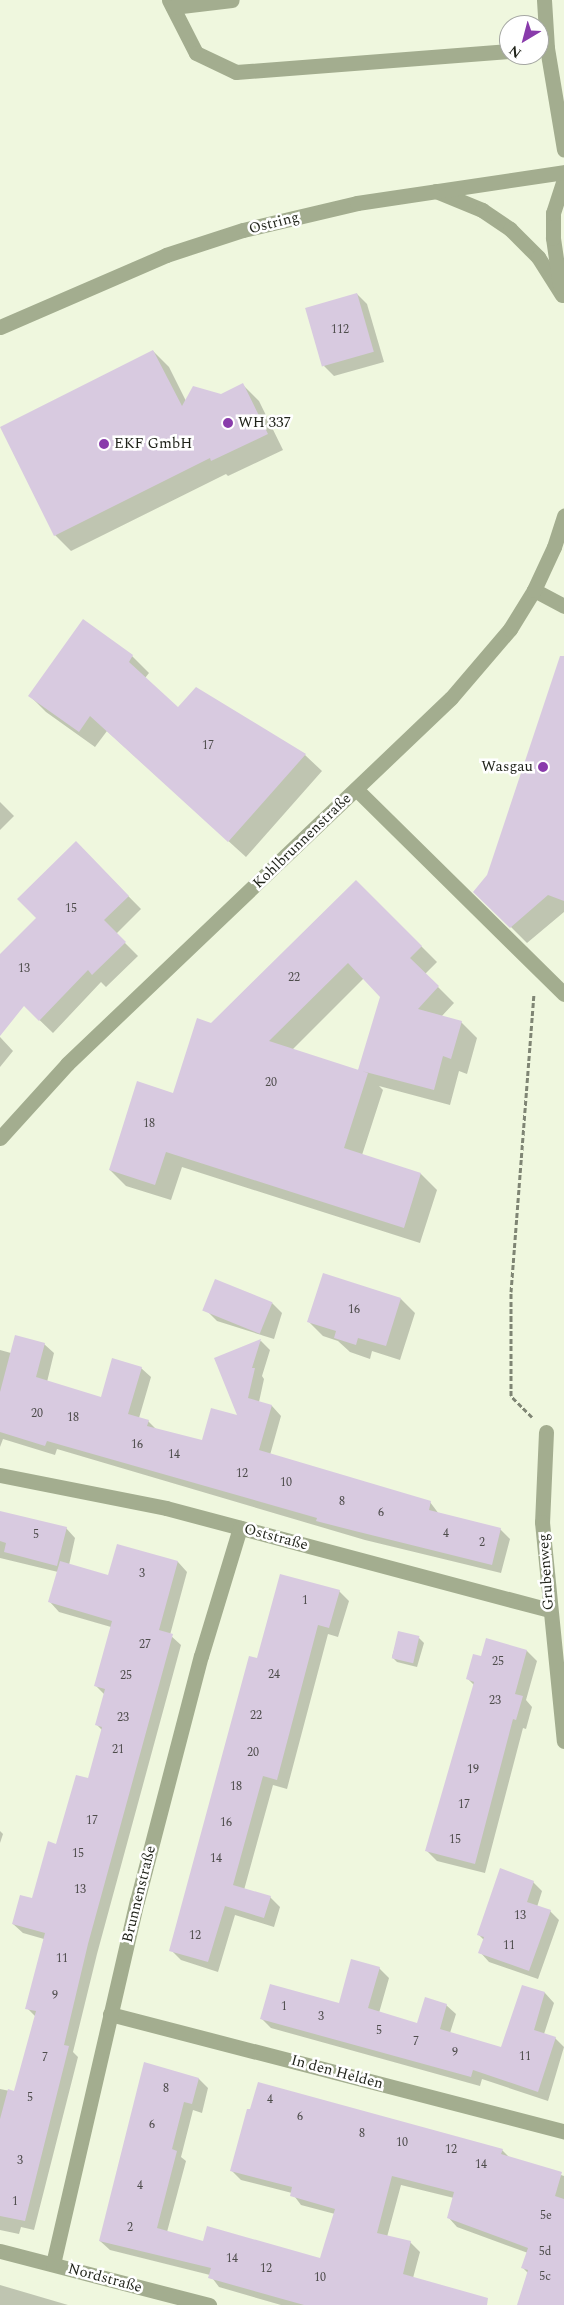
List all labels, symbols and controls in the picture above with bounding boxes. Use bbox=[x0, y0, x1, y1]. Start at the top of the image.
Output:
north arrow bbox=[499, 15, 549, 65]
text: N bbox=[504, 40, 526, 63]
street label: Ostring bbox=[247, 208, 301, 238]
house number: 112 bbox=[331, 323, 349, 337]
place label: WH 337 bbox=[238, 414, 291, 432]
marker: WH 337 bbox=[222, 417, 234, 429]
place label: EKF GmbH bbox=[114, 435, 192, 453]
marker: EKF GmbH bbox=[98, 438, 110, 450]
house number: 17 bbox=[202, 739, 214, 753]
place label: Wasgau bbox=[481, 758, 533, 776]
marker: Wasgau bbox=[537, 761, 549, 773]
street label: Kohlbrunnenstraße bbox=[249, 790, 355, 892]
house number: 15 bbox=[65, 902, 77, 916]
house number: 13 bbox=[18, 962, 30, 976]
house number: 22 bbox=[288, 971, 300, 985]
house number: 20 bbox=[265, 1076, 277, 1090]
house number: 18 bbox=[143, 1117, 155, 1131]
house number: 16 bbox=[348, 1303, 360, 1317]
house number: 20 bbox=[31, 1407, 43, 1421]
house number: 18 bbox=[67, 1411, 79, 1425]
house number: 16 bbox=[131, 1438, 143, 1452]
house number: 14 bbox=[168, 1448, 180, 1462]
house number: 12 bbox=[236, 1467, 248, 1481]
house number: 10 bbox=[280, 1476, 292, 1490]
house number: 8 bbox=[339, 1495, 345, 1509]
house number: 6 bbox=[378, 1506, 384, 1520]
street label: Oststraße bbox=[242, 1520, 310, 1554]
house number: 4 bbox=[443, 1527, 449, 1541]
house number: 5 bbox=[33, 1528, 39, 1542]
street label: Grubenweg bbox=[534, 1533, 558, 1611]
house number: 2 bbox=[479, 1536, 485, 1550]
house number: 3 bbox=[139, 1567, 145, 1581]
house number: 1 bbox=[302, 1594, 308, 1608]
house number: 27 bbox=[139, 1638, 151, 1652]
house number: 25 bbox=[492, 1655, 504, 1669]
house number: 24 bbox=[268, 1668, 280, 1682]
house number: 25 bbox=[120, 1669, 132, 1683]
house number: 23 bbox=[489, 1694, 501, 1708]
house number: 22 bbox=[250, 1709, 262, 1723]
house number: 23 bbox=[117, 1711, 129, 1725]
house number: 21 bbox=[112, 1743, 124, 1757]
house number: 20 bbox=[247, 1746, 259, 1760]
house number: 19 bbox=[467, 1763, 479, 1777]
house number: 18 bbox=[230, 1780, 242, 1794]
house number: 17 bbox=[458, 1798, 470, 1812]
house number: 17 bbox=[86, 1814, 98, 1828]
house number: 16 bbox=[220, 1816, 232, 1830]
house number: 15 bbox=[449, 1833, 461, 1847]
street label: Brunnenstraße bbox=[118, 1844, 160, 1944]
house number: 15 bbox=[72, 1847, 84, 1861]
house number: 14 bbox=[210, 1852, 222, 1866]
house number: 13 bbox=[74, 1883, 86, 1897]
house number: 13 bbox=[514, 1909, 526, 1923]
house number: 12 bbox=[189, 1929, 201, 1943]
house number: 11 bbox=[503, 1939, 515, 1953]
house number: 11 bbox=[56, 1952, 68, 1966]
house number: 9 bbox=[52, 1989, 58, 2003]
house number: 1 bbox=[281, 2000, 287, 2014]
house number: 3 bbox=[318, 2010, 324, 2024]
house number: 5 bbox=[376, 2024, 382, 2038]
house number: 7 bbox=[413, 2035, 419, 2049]
house number: 9 bbox=[452, 2046, 458, 2060]
house number: 11 bbox=[519, 2050, 531, 2064]
house number: 7 bbox=[42, 2051, 48, 2065]
street label: In den Helden bbox=[289, 2051, 385, 2093]
house number: 8 bbox=[163, 2082, 169, 2096]
house number: 5 bbox=[27, 2091, 33, 2105]
house number: 4 bbox=[267, 2093, 273, 2107]
house number: 6 bbox=[297, 2110, 303, 2124]
house number: 6 bbox=[149, 2118, 155, 2132]
house number: 8 bbox=[359, 2127, 365, 2141]
house number: 10 bbox=[396, 2136, 408, 2150]
house number: 12 bbox=[445, 2143, 457, 2157]
house number: 3 bbox=[17, 2154, 23, 2168]
house number: 14 bbox=[475, 2158, 487, 2172]
house number: 4 bbox=[137, 2179, 143, 2193]
house number: 1 bbox=[12, 2195, 18, 2209]
house number: 5e bbox=[540, 2209, 552, 2223]
house number: 2 bbox=[127, 2221, 133, 2235]
house number: 5d bbox=[539, 2245, 551, 2259]
house number: 14 bbox=[226, 2252, 238, 2266]
street label: Nordstraße bbox=[66, 2259, 144, 2297]
house number: 12 bbox=[260, 2262, 272, 2276]
house number: 5c bbox=[539, 2270, 551, 2284]
house number: 10 bbox=[314, 2271, 326, 2285]

